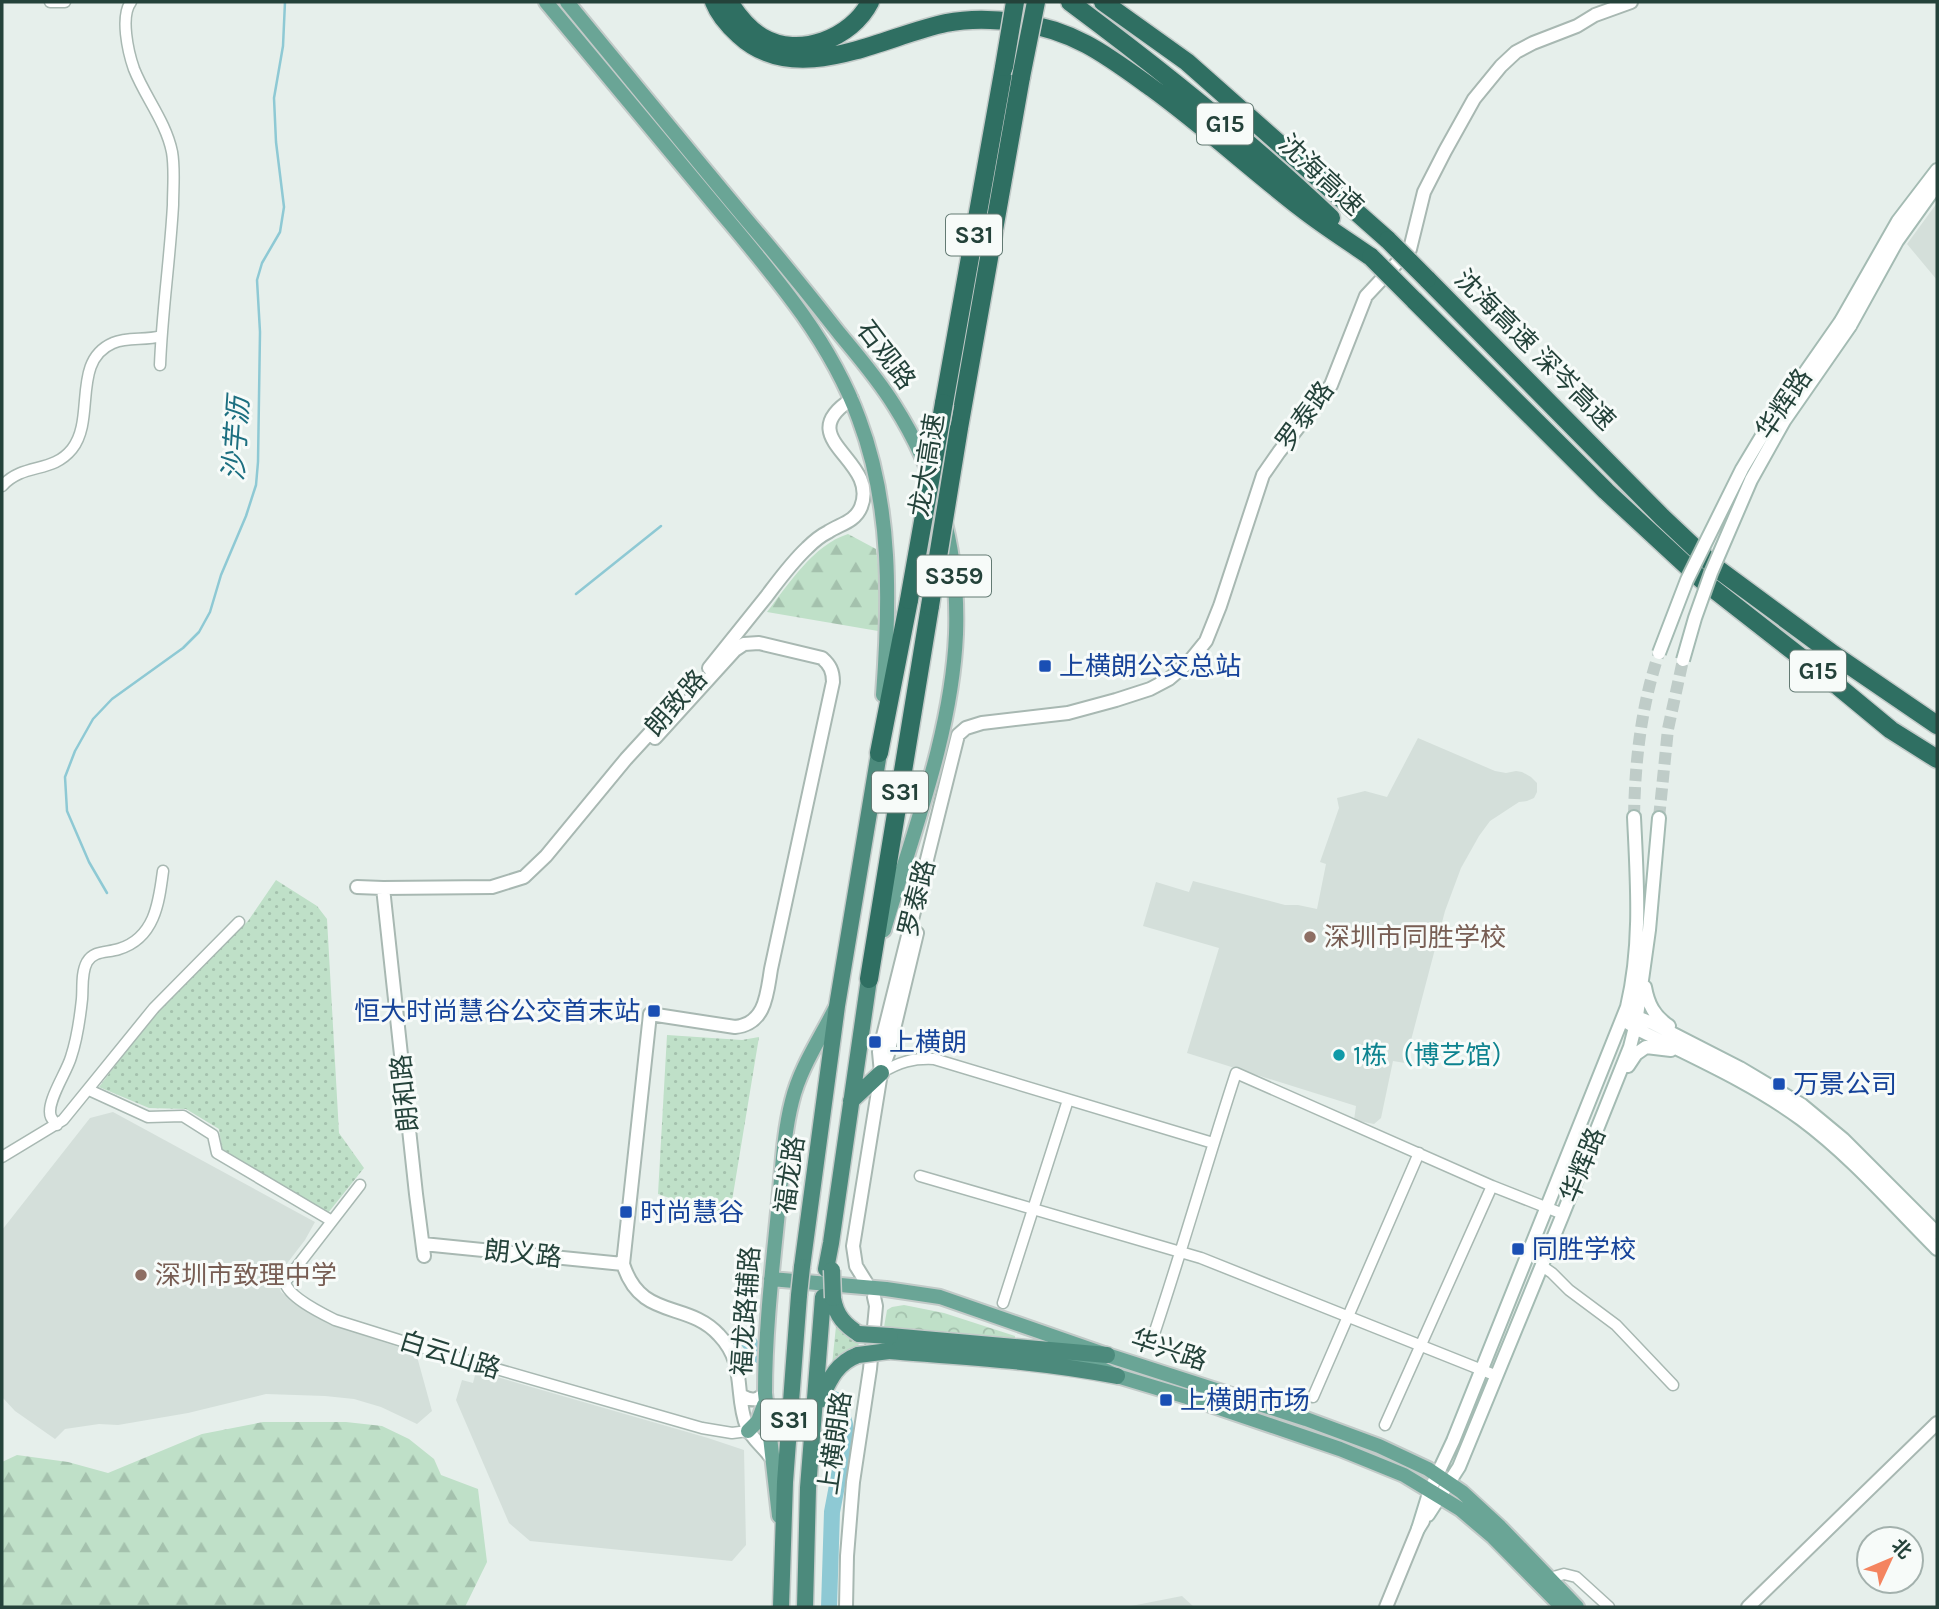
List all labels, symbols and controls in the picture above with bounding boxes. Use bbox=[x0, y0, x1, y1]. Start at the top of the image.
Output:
road number: G15 bbox=[1197, 104, 1253, 144]
street label: 沈海高速 bbox=[1272, 128, 1370, 222]
road number: S31 bbox=[946, 214, 1002, 256]
street label: 沈海高速 深岑高速 bbox=[1448, 263, 1622, 437]
street label: 石观路 bbox=[850, 315, 922, 395]
street label: 华辉路 bbox=[1749, 363, 1819, 445]
street label: 罗泰路 bbox=[1270, 375, 1340, 457]
water label: 沙芋沥 bbox=[217, 391, 256, 482]
street label: 龙大高速 bbox=[904, 411, 950, 519]
road number: S359 bbox=[917, 556, 991, 596]
road number: G15 bbox=[1790, 650, 1846, 692]
place label: 上横朗公交总站 bbox=[1059, 651, 1241, 682]
marker: 上横朗公交总站 bbox=[1037, 658, 1053, 674]
street label: 朗致路 bbox=[638, 664, 714, 742]
road number: S31 bbox=[872, 772, 928, 812]
street label: 罗泰路 bbox=[893, 856, 941, 940]
place label: 深圳市同胜学校 bbox=[1324, 922, 1506, 953]
marker: 深圳市同胜学校 bbox=[1302, 929, 1318, 945]
place label: 恒大时尚慧谷公交首末站 bbox=[354, 996, 640, 1027]
marker: 恒大时尚慧谷公交首末站 bbox=[646, 1003, 662, 1019]
place label: 上横朗 bbox=[889, 1027, 967, 1058]
marker: 上横朗 bbox=[867, 1034, 883, 1050]
place label: 1栋（博艺馆） bbox=[1353, 1040, 1518, 1071]
marker: 1栋（博艺馆） bbox=[1331, 1047, 1347, 1063]
street label: 朗和路 bbox=[386, 1053, 424, 1133]
place label: 万景公司 bbox=[1793, 1069, 1897, 1100]
marker: 万景公司 bbox=[1771, 1076, 1787, 1092]
street label: 华辉路 bbox=[1554, 1123, 1612, 1207]
street label: 福龙路 bbox=[769, 1134, 811, 1216]
place label: 时尚慧谷 bbox=[640, 1197, 744, 1228]
marker: 时尚慧谷 bbox=[618, 1204, 634, 1220]
place label: 同胜学校 bbox=[1532, 1234, 1636, 1265]
street label: 朗义路 bbox=[483, 1235, 563, 1273]
marker: 同胜学校 bbox=[1510, 1241, 1526, 1257]
street label: 福龙路辅路 bbox=[726, 1245, 766, 1377]
place label: 深圳市致理中学 bbox=[155, 1260, 337, 1291]
marker: 深圳市致理中学 bbox=[133, 1267, 149, 1283]
street label: 华兴路 bbox=[1127, 1323, 1211, 1377]
street label: 白云山路 bbox=[396, 1325, 504, 1385]
place label: 上横朗市场 bbox=[1180, 1385, 1310, 1416]
street label: 上横朗路 bbox=[812, 1389, 858, 1497]
marker: 上横朗市场 bbox=[1158, 1392, 1174, 1408]
road number: S31 bbox=[761, 1400, 817, 1440]
north arrow bbox=[1855, 1525, 1925, 1595]
text: 北 bbox=[1887, 1534, 1916, 1563]

